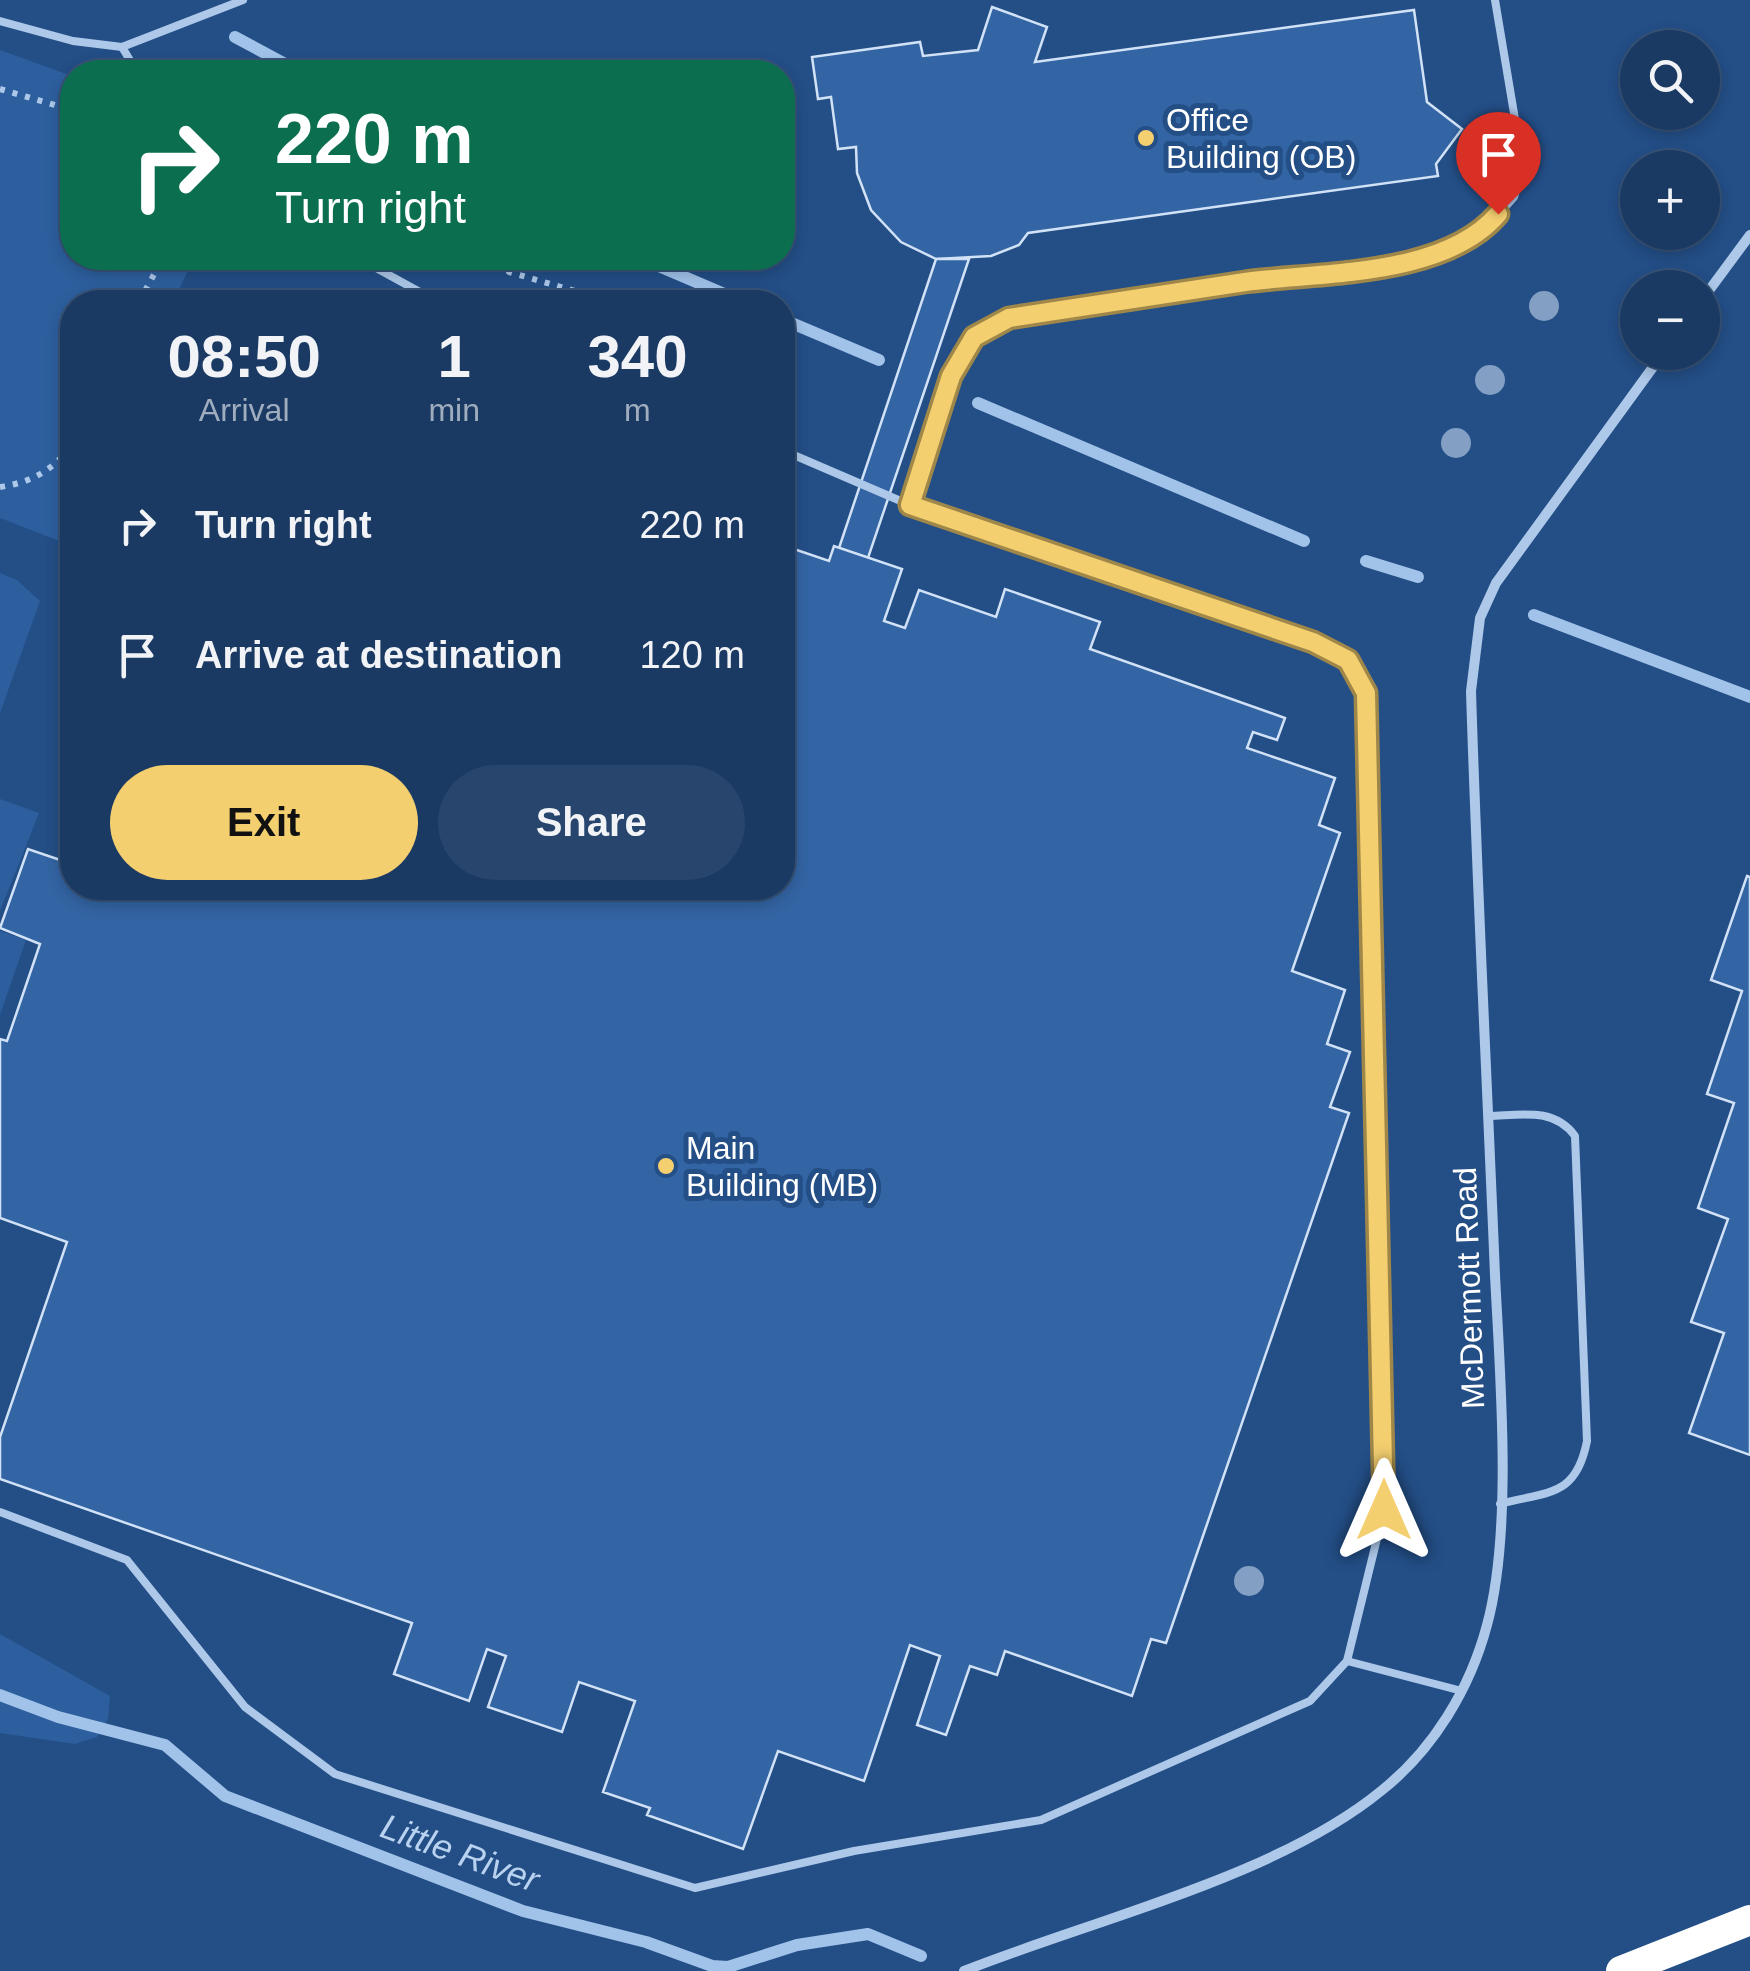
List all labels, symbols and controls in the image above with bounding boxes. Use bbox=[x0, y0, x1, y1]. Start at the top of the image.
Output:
map controls bbox=[1620, 30, 1720, 370]
button: search bbox=[1620, 30, 1720, 130]
icon: right bbox=[110, 100, 240, 230]
text: 220 m bbox=[275, 100, 473, 178]
place label: Office Building (OB) bbox=[1166, 102, 1356, 175]
pin bbox=[1456, 112, 1541, 215]
marker: Office Building (OB) bbox=[1135, 127, 1157, 149]
icon: arrive bbox=[1471, 127, 1526, 182]
button: + bbox=[1620, 150, 1720, 250]
text: Turn right bbox=[275, 182, 466, 233]
button: − bbox=[1620, 270, 1720, 370]
text: 08:50 bbox=[167, 323, 321, 390]
text: 1 bbox=[437, 323, 471, 390]
text: 340 bbox=[587, 323, 688, 390]
text: Arrival bbox=[199, 392, 290, 428]
text: min bbox=[428, 392, 480, 428]
text: m bbox=[624, 392, 651, 428]
icon: right bbox=[110, 498, 165, 553]
text: Turn right bbox=[195, 504, 372, 546]
text: 220 m bbox=[639, 504, 745, 546]
icon: arrive bbox=[110, 628, 165, 683]
text: Arrive at destination bbox=[195, 634, 562, 676]
text: 120 m bbox=[639, 634, 745, 676]
button: Exit bbox=[110, 765, 418, 880]
button: Share bbox=[438, 765, 745, 880]
place label: Main Building (MB) bbox=[686, 1130, 878, 1203]
marker: Main Building (MB) bbox=[655, 1155, 677, 1177]
street label: McDermott Road bbox=[1447, 1167, 1491, 1409]
position arrow bbox=[1332, 1458, 1436, 1562]
water label: Little River bbox=[376, 1806, 546, 1900]

